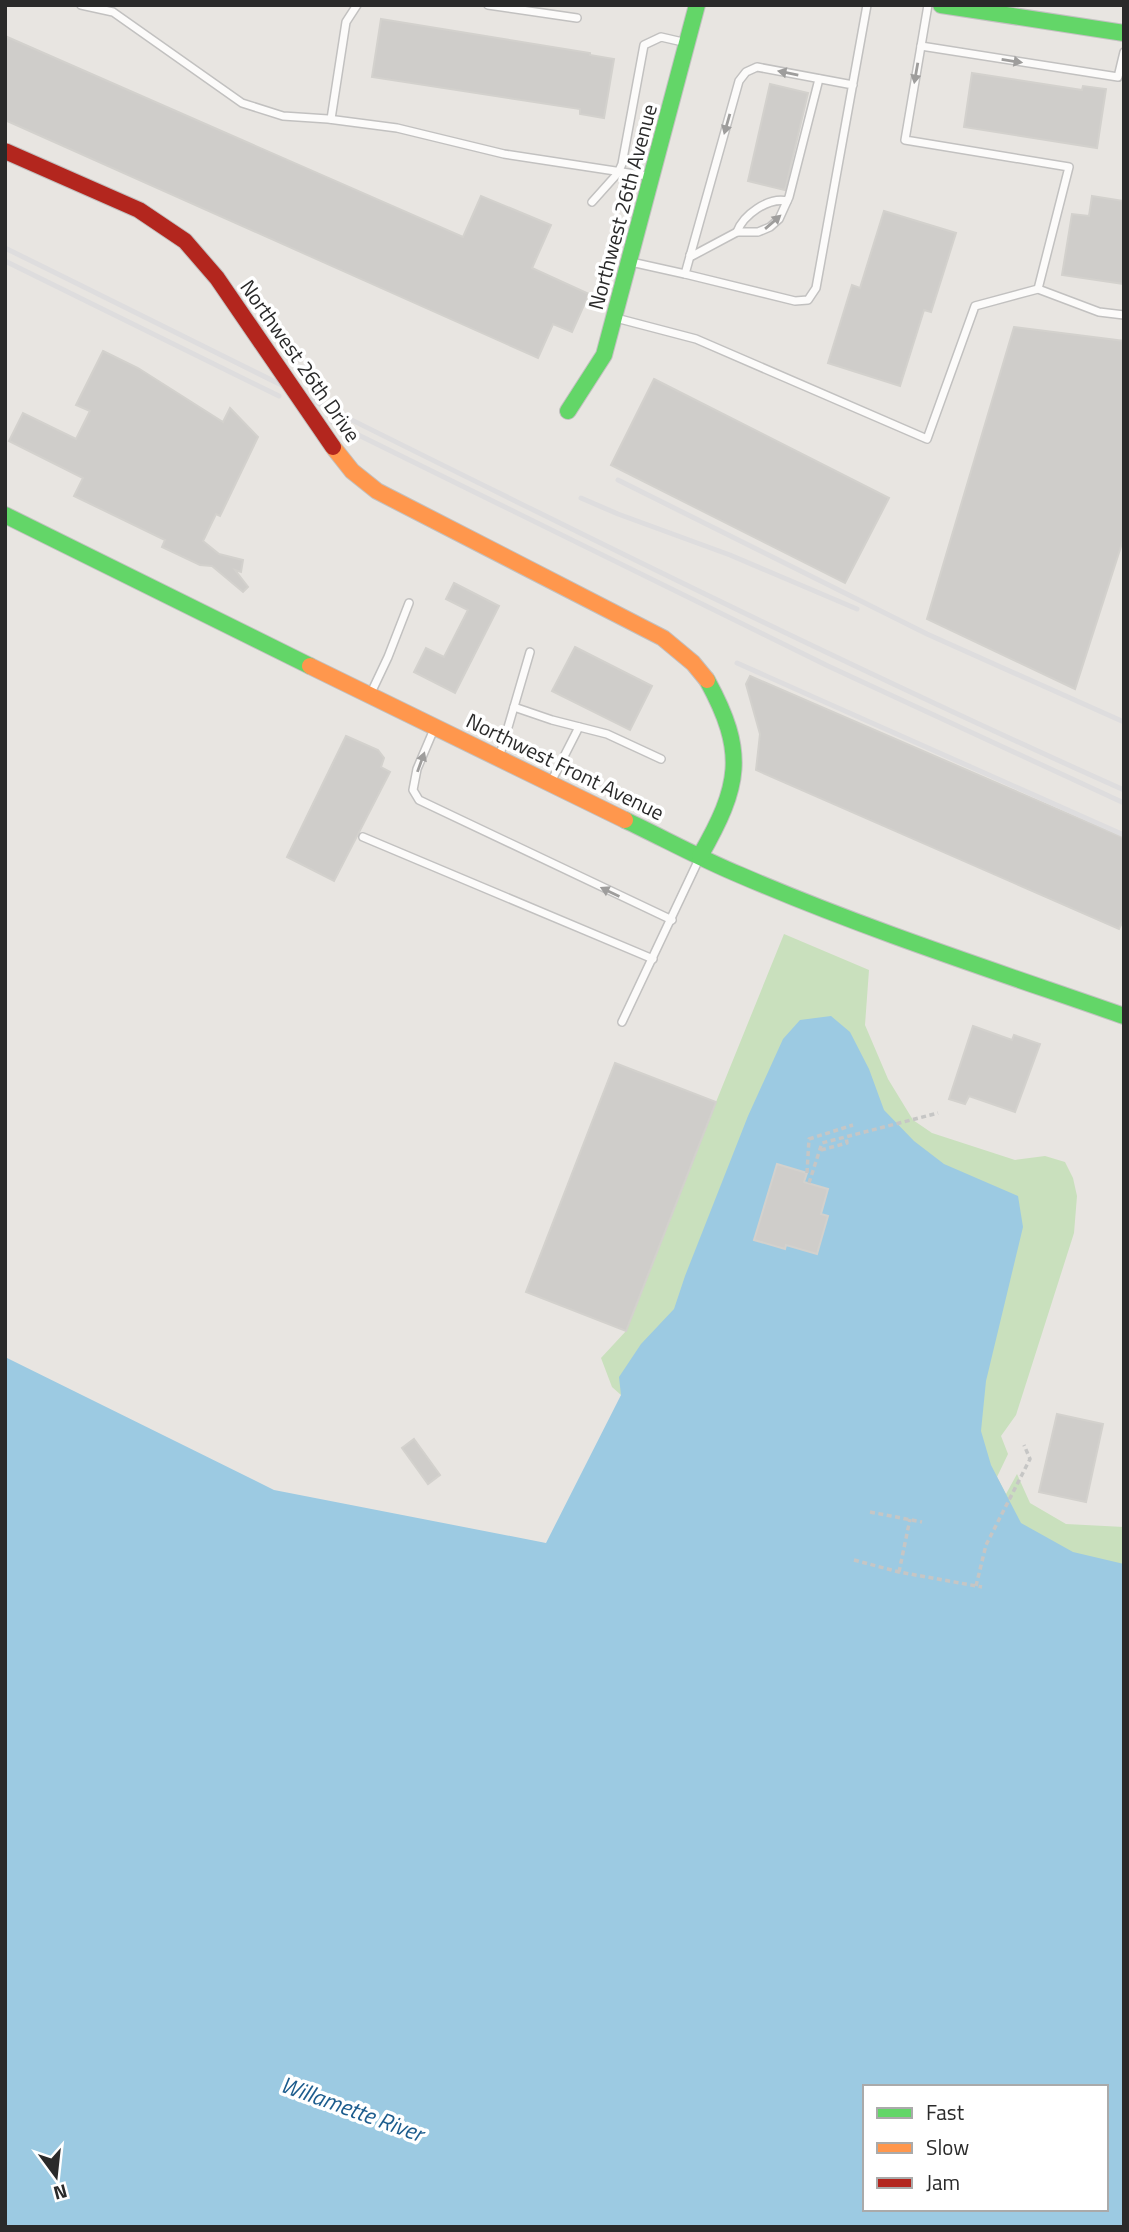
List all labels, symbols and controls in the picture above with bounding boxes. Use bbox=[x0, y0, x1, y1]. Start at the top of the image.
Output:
one-way arrow bbox=[1002, 56, 1024, 67]
one-way arrow bbox=[911, 62, 922, 84]
one-way arrow bbox=[777, 68, 799, 79]
street label: Northwest 26th Avenue bbox=[579, 100, 665, 313]
one-way arrow bbox=[721, 113, 731, 134]
one-way arrow bbox=[764, 214, 782, 230]
street label: Northwest 26th Drive bbox=[233, 273, 369, 448]
street label: Northwest Front Avenue bbox=[461, 704, 670, 828]
one-way arrow bbox=[415, 752, 426, 773]
one-way arrow bbox=[600, 886, 620, 897]
water label: Willamette River bbox=[276, 2066, 431, 2152]
legend bbox=[863, 2085, 1108, 2211]
text: Fast bbox=[926, 2096, 965, 2128]
text: Slow bbox=[926, 2131, 969, 2163]
north arrow bbox=[21, 2141, 91, 2211]
text: Jam bbox=[926, 2166, 960, 2198]
text: N bbox=[50, 2177, 71, 2209]

